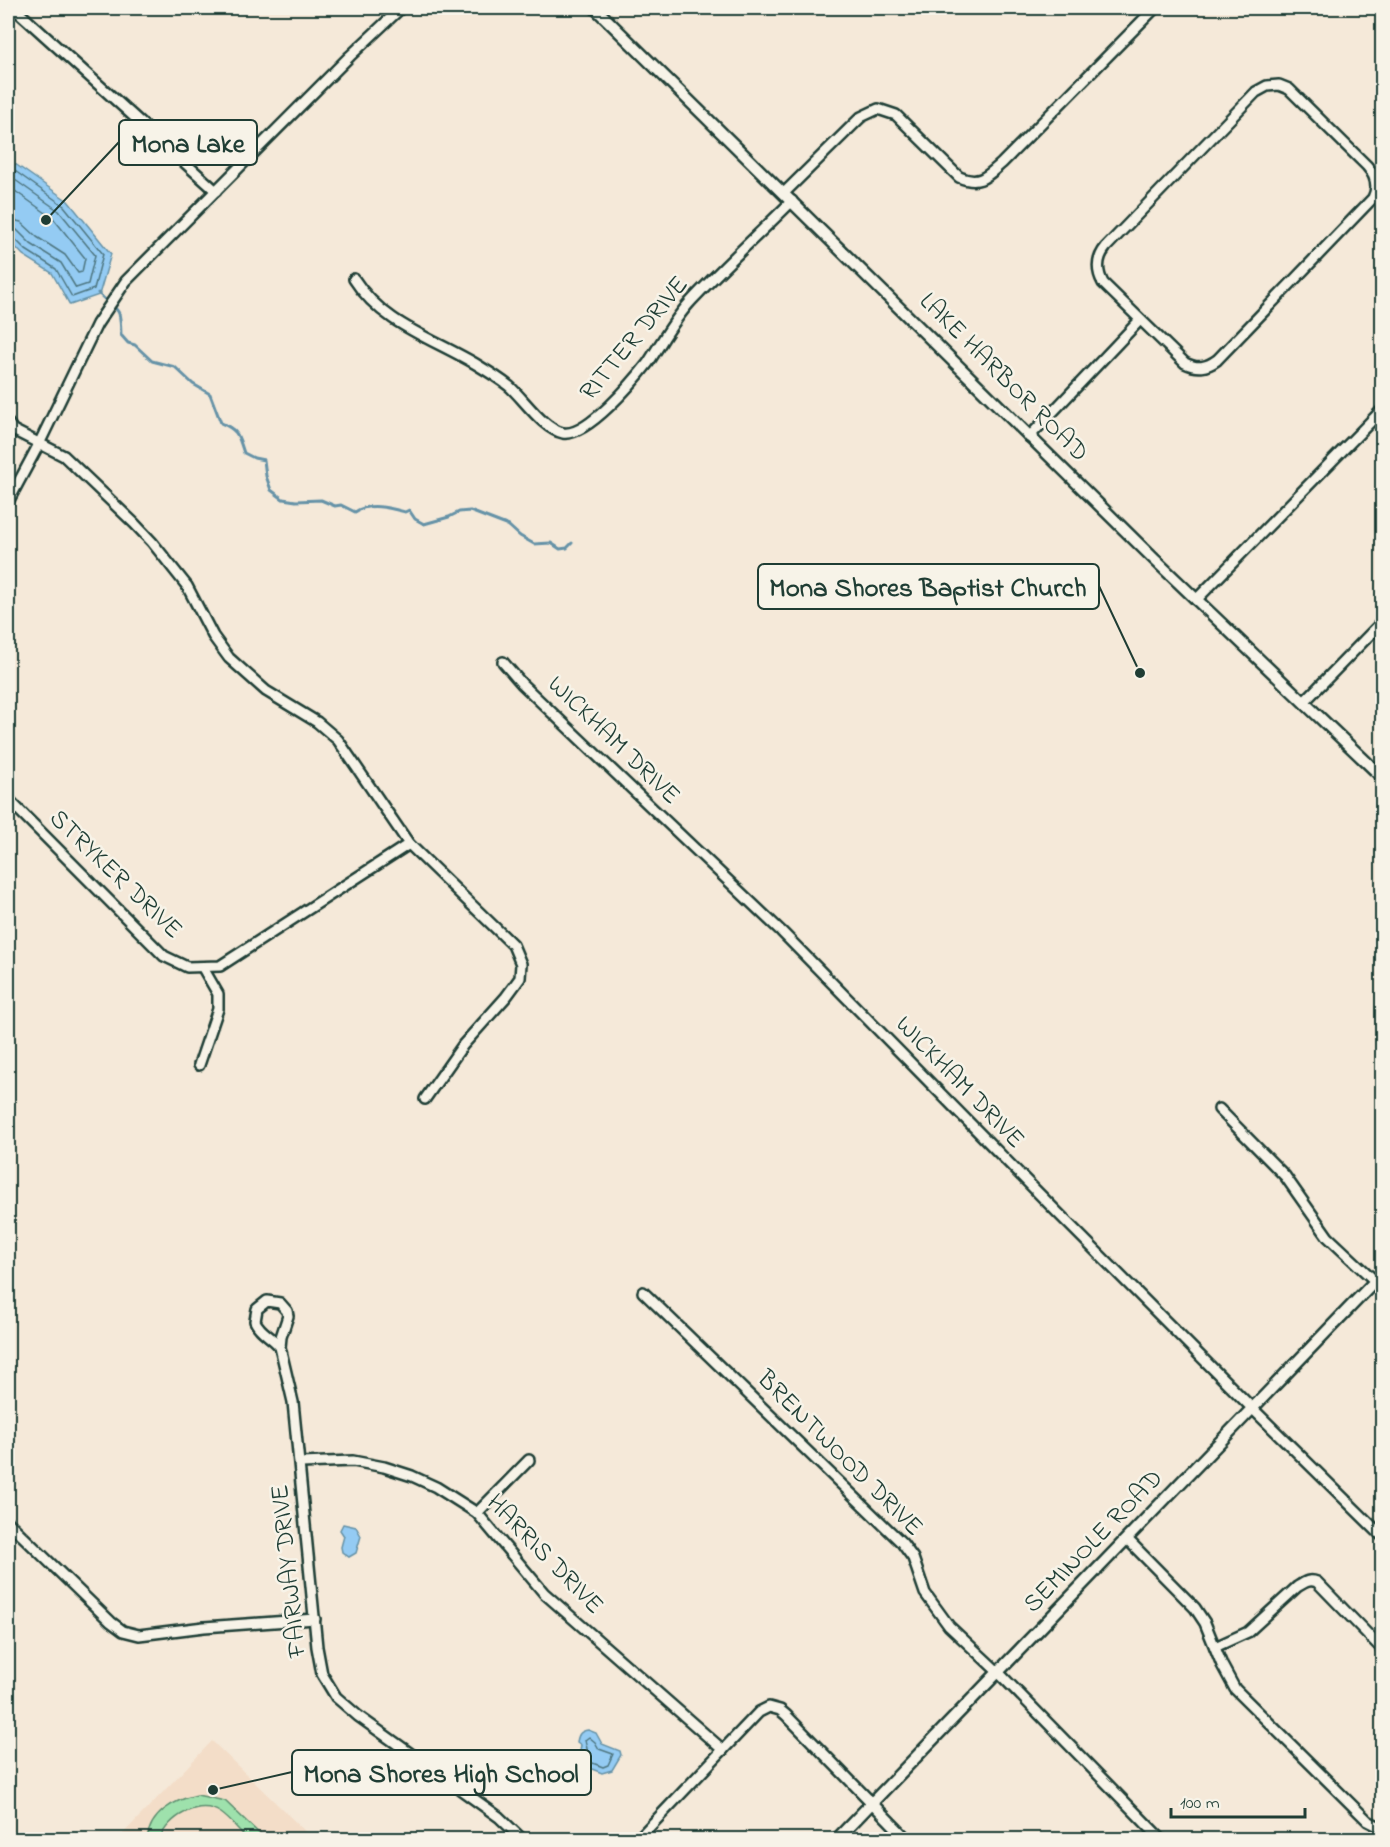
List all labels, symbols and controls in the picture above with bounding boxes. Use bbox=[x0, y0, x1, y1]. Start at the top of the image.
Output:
callout: Mona Lake bbox=[119, 120, 257, 165]
text: Mona Lake bbox=[131, 126, 246, 165]
street label: RITTER DRIVE bbox=[571, 268, 699, 410]
street label: LAKE HARBOR ROAD bbox=[909, 284, 1097, 472]
callout: Mona Shores Baptist Church bbox=[758, 564, 1099, 609]
text: Mona Shores Baptist Church bbox=[769, 570, 1087, 609]
street label: WICKHAM DRIVE bbox=[538, 667, 688, 815]
street label: STRYKER DRIVE bbox=[40, 801, 190, 949]
street label: WICKHAM DRIVE bbox=[885, 1008, 1033, 1158]
street label: BRENTWOOD DRIVE bbox=[746, 1361, 931, 1546]
street label: SEMINOLE ROAD bbox=[1015, 1461, 1173, 1623]
street label: FAIRWAY DRIVE bbox=[262, 1483, 318, 1660]
street label: HARRIS DRIVE bbox=[476, 1486, 612, 1624]
callout: Mona Shores High School bbox=[292, 1750, 591, 1795]
text: Mona Shores High School bbox=[303, 1756, 579, 1796]
scale bar bbox=[1171, 1781, 1304, 1819]
text: 100 m bbox=[1180, 1791, 1220, 1817]

